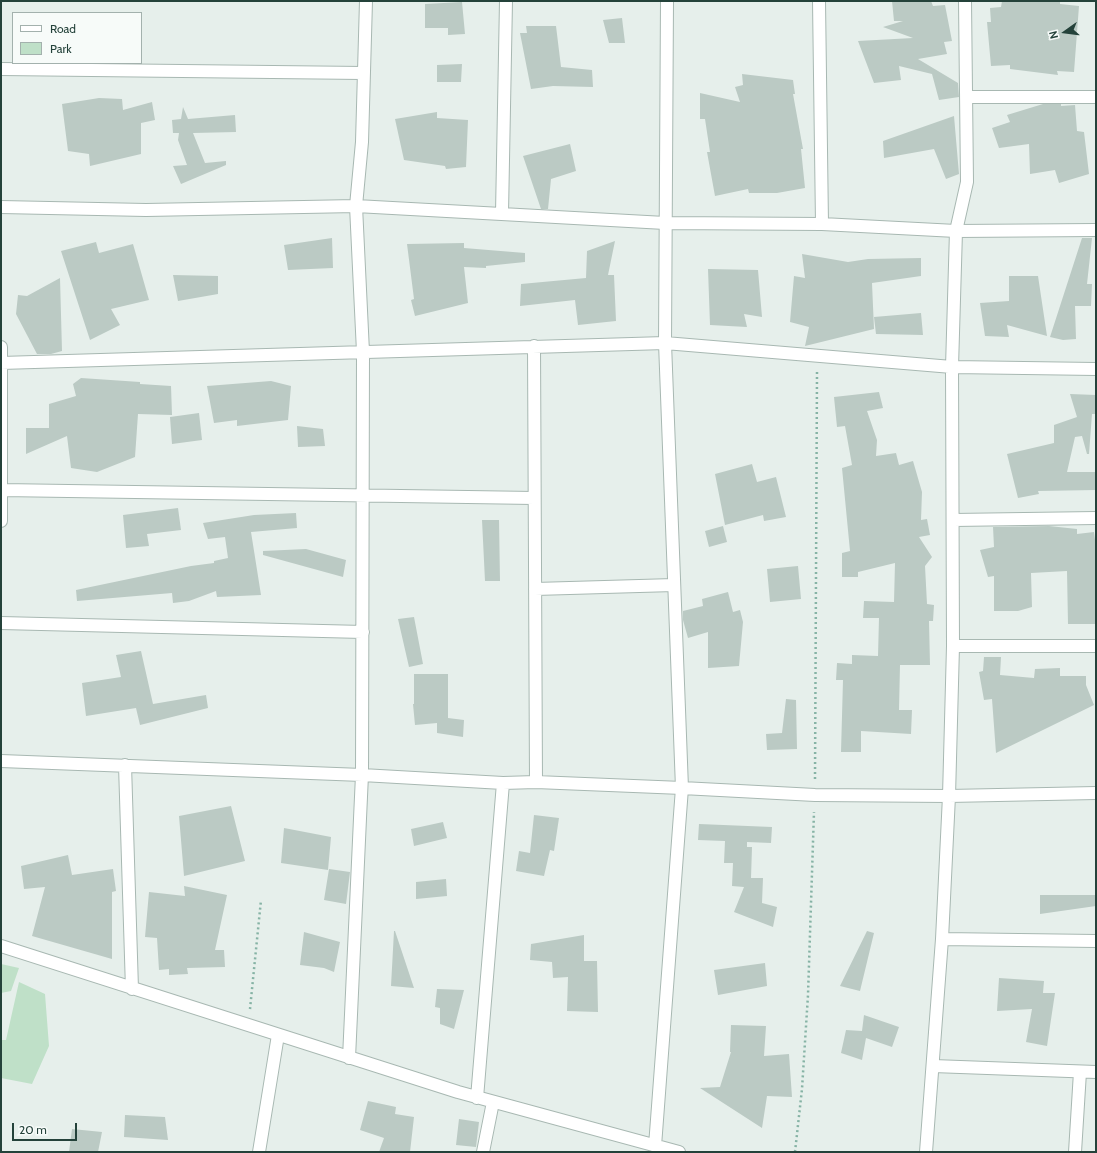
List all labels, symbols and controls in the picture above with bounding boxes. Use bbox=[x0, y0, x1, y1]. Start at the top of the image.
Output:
legend bbox=[12, 12, 142, 64]
north arrow bbox=[1045, 12, 1085, 52]
text: Road bbox=[50, 21, 76, 36]
text: N bbox=[1046, 29, 1061, 40]
text: Park bbox=[50, 41, 72, 56]
scale bar bbox=[14, 1115, 79, 1141]
text: 20 m bbox=[19, 1122, 47, 1137]

